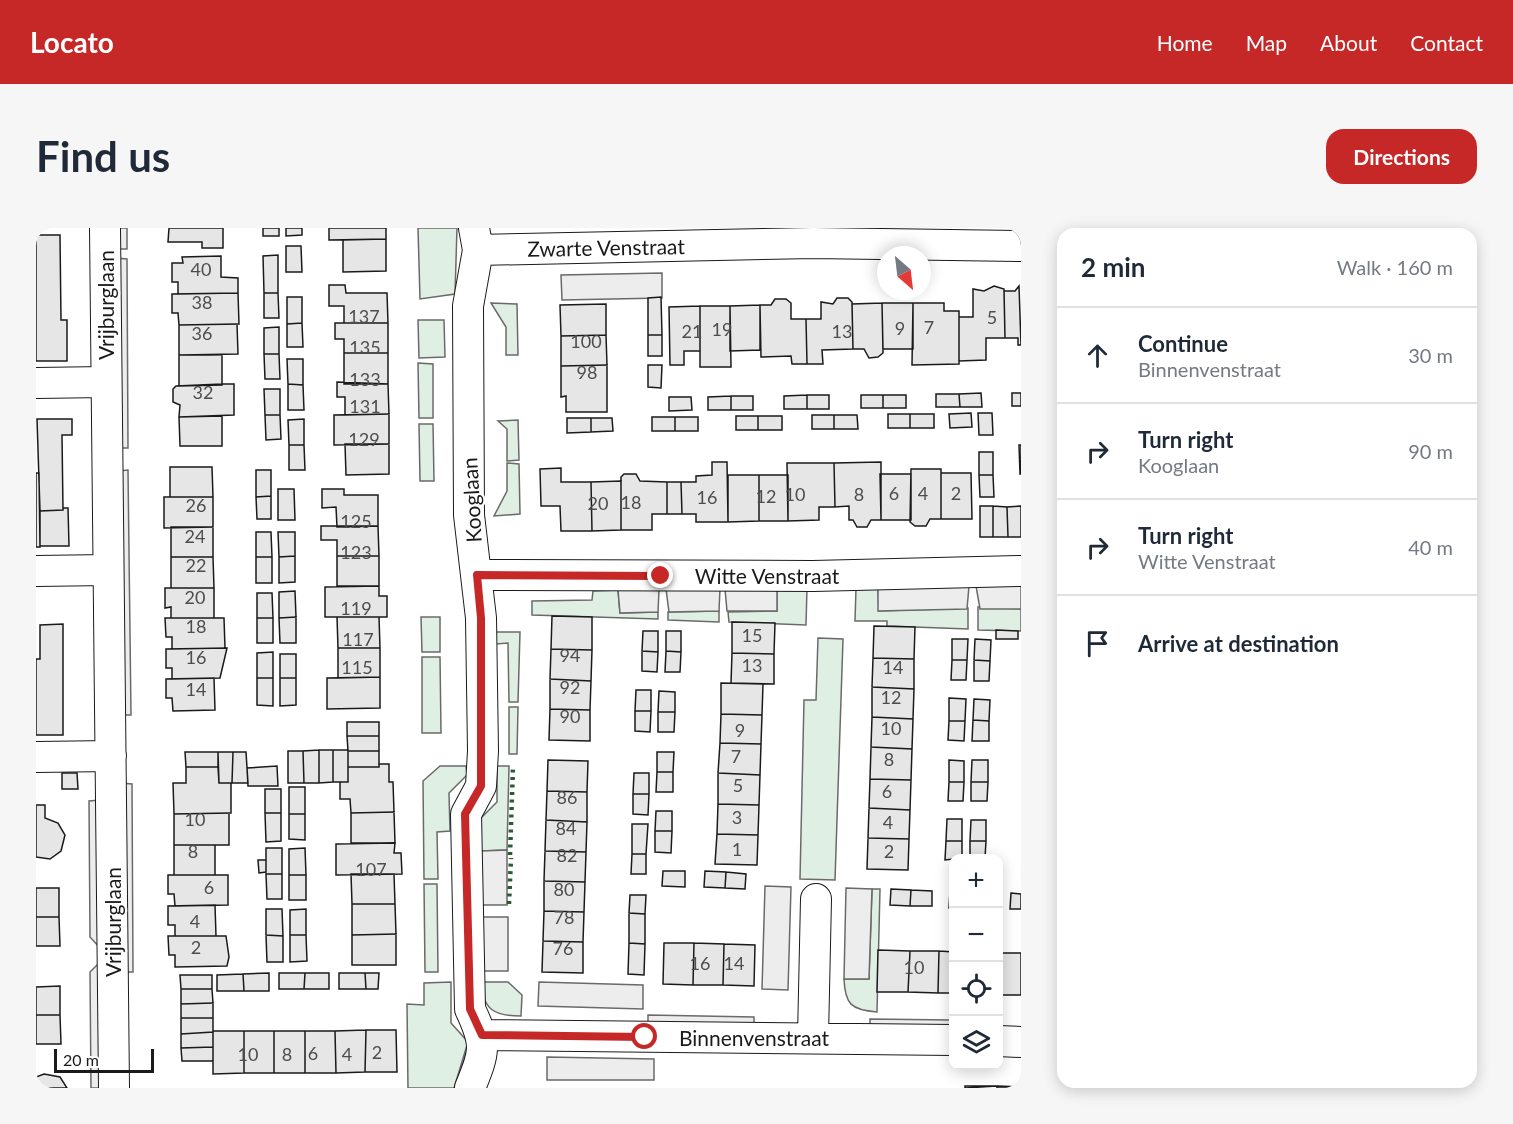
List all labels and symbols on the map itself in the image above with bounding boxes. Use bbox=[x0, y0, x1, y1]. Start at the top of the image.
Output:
street label: Zwarte Venstraat bbox=[527, 233, 685, 261]
north arrow bbox=[877, 246, 931, 300]
street label: Vrijburglaan bbox=[93, 250, 118, 360]
house number: 40 bbox=[191, 258, 211, 280]
house number: 38 bbox=[192, 291, 212, 313]
house number: 137 bbox=[348, 305, 380, 327]
house number: 5 bbox=[987, 306, 997, 328]
house number: 7 bbox=[924, 316, 934, 338]
house number: 9 bbox=[895, 317, 905, 339]
house number: 19 bbox=[712, 318, 732, 340]
house number: 21 bbox=[682, 320, 702, 342]
house number: 13 bbox=[832, 320, 852, 342]
house number: 36 bbox=[192, 322, 212, 344]
house number: 100 bbox=[570, 330, 602, 352]
house number: 135 bbox=[349, 336, 381, 358]
house number: 98 bbox=[577, 361, 597, 383]
house number: 133 bbox=[349, 368, 381, 390]
house number: 32 bbox=[193, 381, 213, 403]
house number: 131 bbox=[349, 395, 381, 417]
house number: 129 bbox=[348, 428, 380, 450]
street label: Kooglaan bbox=[456, 457, 486, 543]
house number: 6 bbox=[889, 482, 899, 504]
house number: 4 bbox=[918, 482, 928, 504]
house number: 2 bbox=[951, 482, 961, 504]
house number: 10 bbox=[785, 483, 805, 505]
house number: 8 bbox=[854, 483, 864, 505]
house number: 12 bbox=[756, 485, 776, 507]
house number: 16 bbox=[697, 486, 717, 508]
house number: 18 bbox=[621, 491, 641, 513]
house number: 20 bbox=[588, 492, 608, 514]
house number: 26 bbox=[186, 494, 206, 516]
house number: 125 bbox=[340, 510, 372, 532]
house number: 24 bbox=[185, 525, 205, 547]
house number: 123 bbox=[340, 541, 372, 563]
house number: 22 bbox=[186, 554, 206, 576]
route end bbox=[647, 562, 673, 588]
street label: Witte Venstraat bbox=[695, 563, 840, 588]
house number: 20 bbox=[185, 586, 205, 608]
house number: 119 bbox=[340, 597, 372, 619]
house number: 18 bbox=[186, 615, 206, 637]
house number: 15 bbox=[742, 624, 762, 646]
house number: 117 bbox=[342, 628, 374, 650]
house number: 94 bbox=[560, 644, 580, 666]
house number: 16 bbox=[186, 646, 206, 668]
house number: 13 bbox=[742, 654, 762, 676]
house number: 115 bbox=[341, 656, 373, 678]
house number: 14 bbox=[883, 656, 903, 678]
house number: 92 bbox=[560, 676, 580, 698]
house number: 14 bbox=[186, 678, 206, 700]
house number: 12 bbox=[881, 686, 901, 708]
house number: 90 bbox=[560, 705, 580, 727]
house number: 10 bbox=[881, 717, 901, 739]
house number: 9 bbox=[735, 719, 745, 741]
house number: 7 bbox=[731, 745, 741, 767]
house number: 8 bbox=[884, 748, 894, 770]
house number: 5 bbox=[733, 774, 743, 796]
house number: 6 bbox=[882, 780, 892, 802]
house number: 86 bbox=[557, 786, 577, 808]
house number: 3 bbox=[732, 806, 742, 828]
house number: 10 bbox=[185, 808, 205, 830]
house number: 4 bbox=[883, 811, 893, 833]
house number: 84 bbox=[556, 817, 576, 839]
house number: 1 bbox=[732, 838, 742, 860]
house number: 8 bbox=[188, 840, 198, 862]
house number: 2 bbox=[884, 840, 894, 862]
house number: 82 bbox=[557, 844, 577, 866]
house number: 107 bbox=[355, 858, 387, 880]
street label: Vrijburglaan bbox=[100, 867, 125, 977]
house number: 6 bbox=[204, 876, 214, 898]
house number: 80 bbox=[554, 878, 574, 900]
house number: 78 bbox=[554, 906, 574, 928]
house number: 4 bbox=[190, 910, 200, 932]
house number: 2 bbox=[191, 936, 201, 958]
house number: 76 bbox=[553, 937, 573, 959]
house number: 16 bbox=[690, 952, 710, 974]
house number: 14 bbox=[724, 952, 744, 974]
house number: 10 bbox=[904, 956, 924, 978]
route start bbox=[631, 1023, 657, 1049]
street label: Binnenvenstraat bbox=[679, 1025, 830, 1050]
house number: 2 bbox=[372, 1041, 382, 1063]
house number: 6 bbox=[308, 1042, 318, 1064]
house number: 10 bbox=[238, 1043, 258, 1065]
house number: 8 bbox=[282, 1043, 292, 1065]
house number: 4 bbox=[342, 1043, 352, 1065]
scale bar bbox=[54, 1046, 154, 1074]

